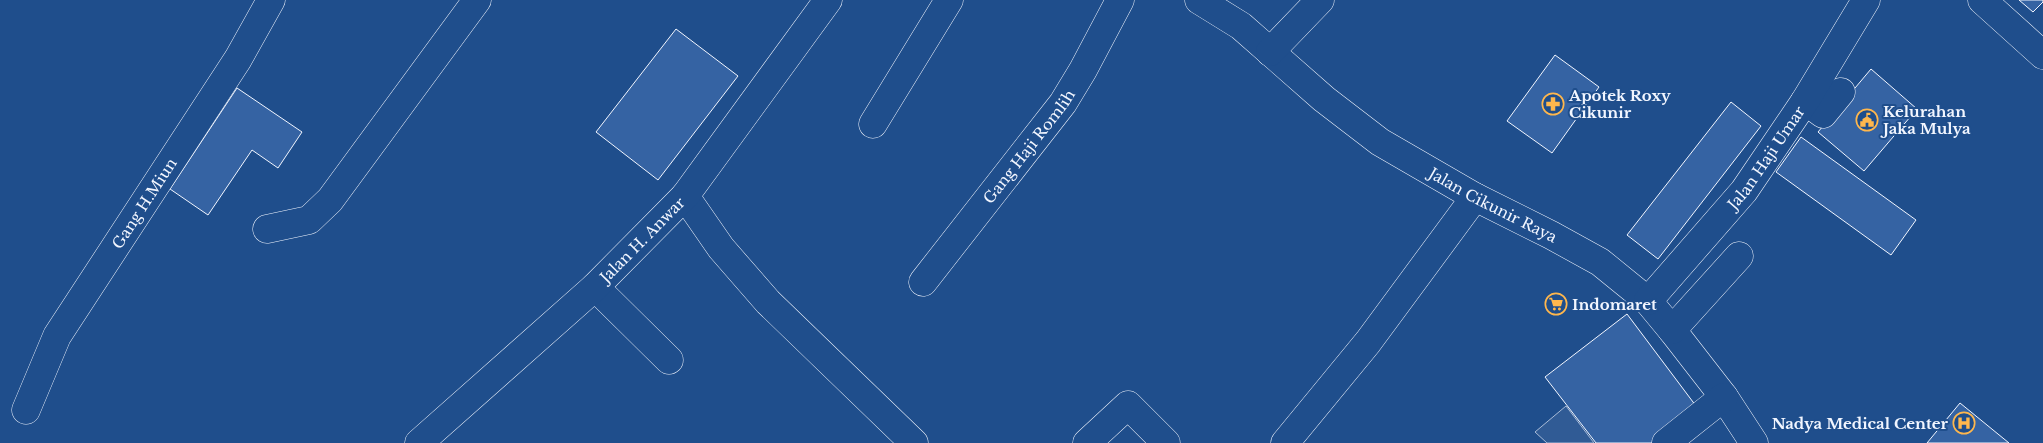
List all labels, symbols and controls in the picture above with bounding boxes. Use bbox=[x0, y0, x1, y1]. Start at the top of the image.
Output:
street label: Gang Haji Romlih bbox=[979, 86, 1079, 207]
place label: Apotek Roxy Cikunir bbox=[1568, 86, 1671, 122]
pharmacy icon: Apotek Roxy Cikunir bbox=[1541, 92, 1565, 116]
street label: Jalan Haji Umar bbox=[1722, 101, 1809, 215]
place label: Kelurahan Jaka Mulya bbox=[1880, 102, 1971, 138]
public building icon: Kelurahan Jaka Mulya bbox=[1855, 108, 1879, 132]
street label: Gang H.Miun bbox=[107, 154, 180, 252]
street label: Jalan Cikunir Raya bbox=[1424, 162, 1561, 246]
street label: Jalan H. Anwar bbox=[594, 192, 689, 288]
supermarket icon: Indomaret bbox=[1544, 292, 1568, 316]
place label: Indomaret bbox=[1572, 295, 1657, 314]
hospital icon: Nadya Medical Center bbox=[1952, 411, 1976, 435]
place label: Nadya Medical Center bbox=[1772, 414, 1949, 433]

